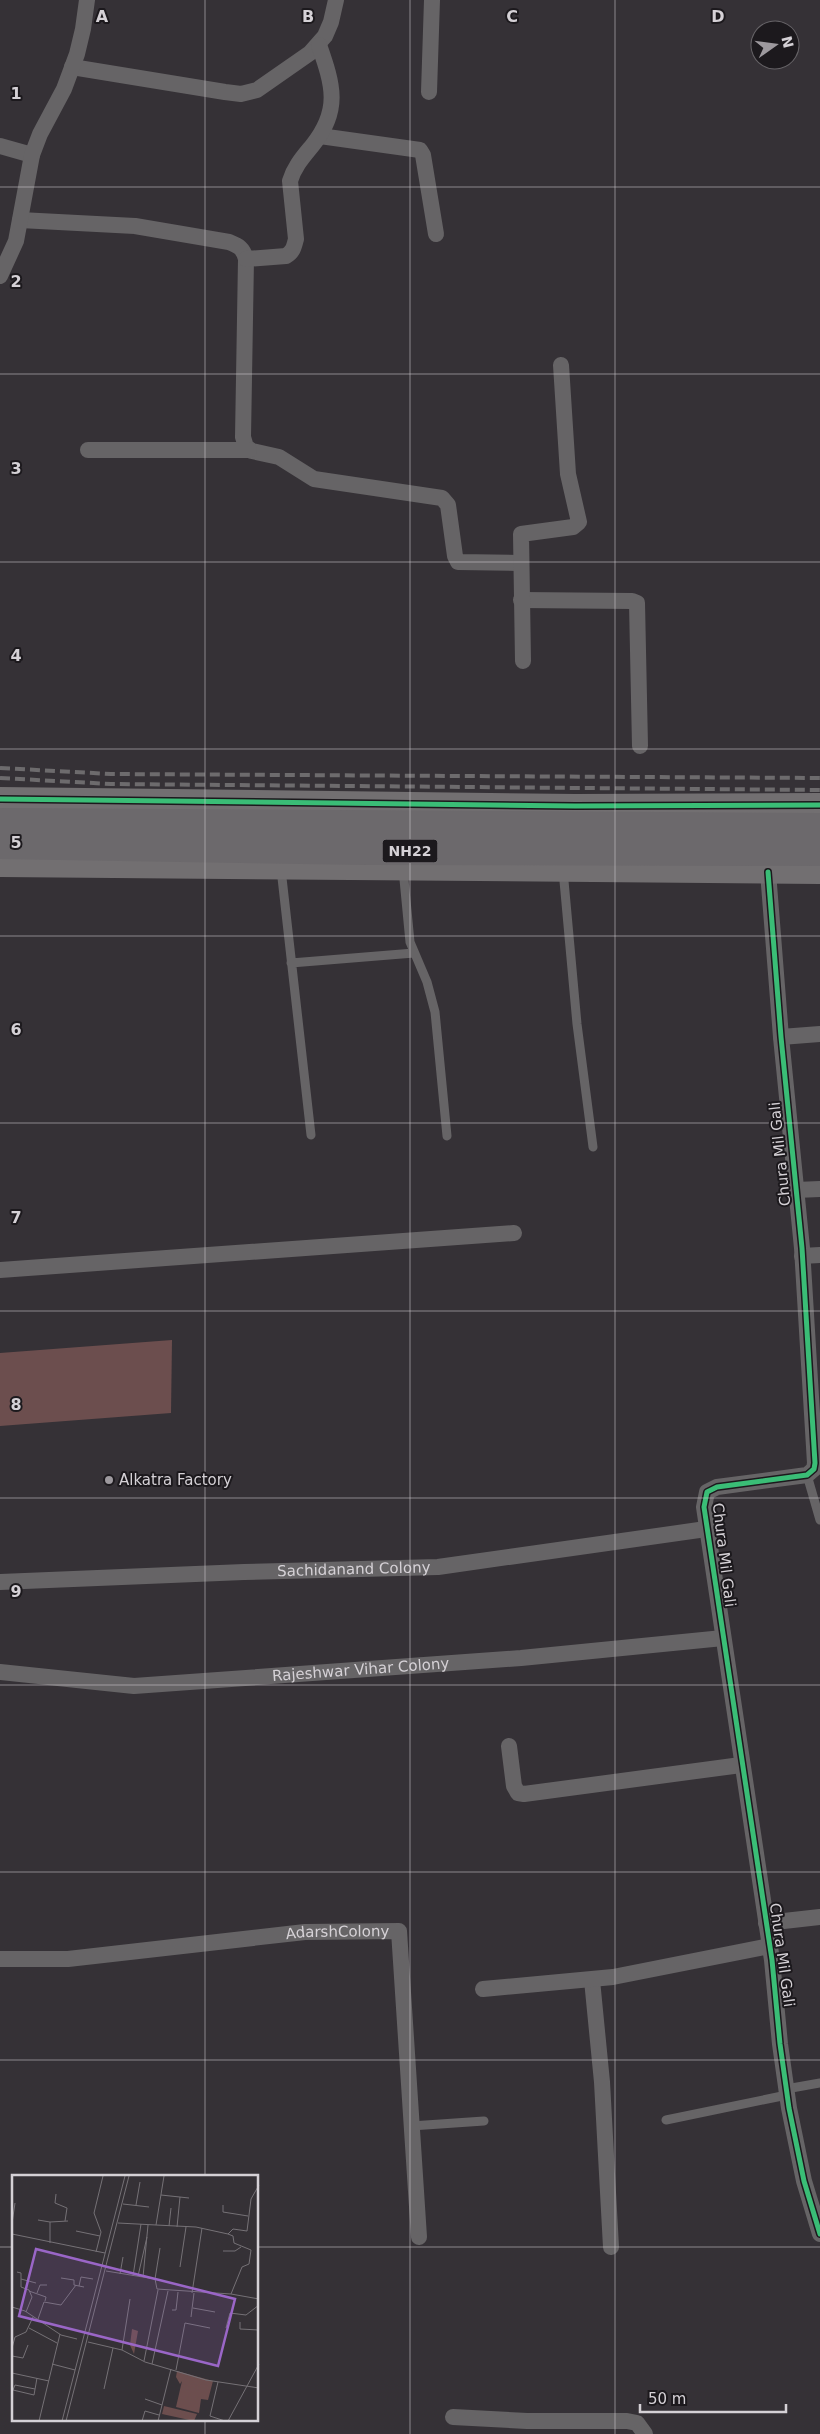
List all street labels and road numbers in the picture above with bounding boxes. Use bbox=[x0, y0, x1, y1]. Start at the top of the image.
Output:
road number: NH22 bbox=[382, 839, 438, 862]
street label: Chura Mil Gali bbox=[766, 1101, 794, 1207]
street label: Chura Mil Gali bbox=[709, 1502, 739, 1608]
street label: Sachidanand Colony bbox=[277, 1558, 431, 1580]
street label: Rajeshwar Vihar Colony bbox=[271, 1654, 450, 1685]
street label: Chura Mil Gali bbox=[766, 1902, 798, 2008]
street label: AdarshColony bbox=[285, 1922, 390, 1943]

